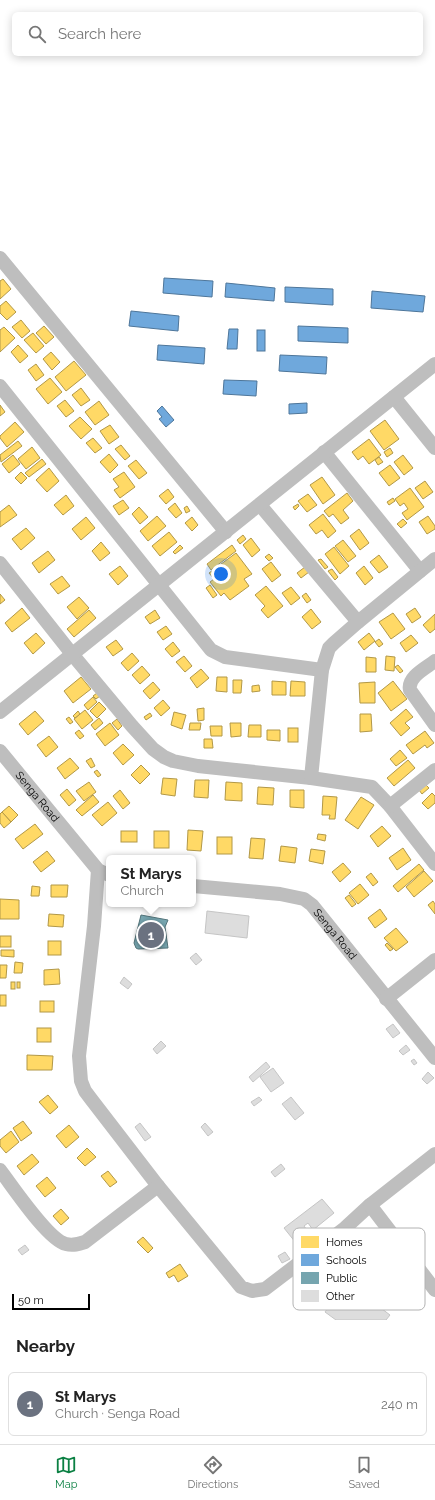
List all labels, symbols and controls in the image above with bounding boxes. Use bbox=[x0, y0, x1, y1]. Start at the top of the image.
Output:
search box bbox=[12, 12, 423, 56]
icon: search bbox=[26, 23, 48, 45]
text: Search here bbox=[58, 25, 141, 43]
your location bbox=[211, 564, 231, 584]
street label: Senga Road bbox=[13, 769, 62, 825]
popup bbox=[106, 855, 196, 907]
text: St Marys bbox=[120, 865, 182, 883]
text: Church bbox=[120, 883, 164, 898]
street label: Senga Road bbox=[310, 906, 359, 962]
pin: 1 bbox=[138, 920, 164, 950]
legend bbox=[293, 1228, 425, 1310]
text: Homes bbox=[326, 1236, 362, 1249]
text: Schools bbox=[326, 1254, 367, 1267]
text: Public bbox=[326, 1272, 358, 1285]
text: Other bbox=[326, 1290, 355, 1303]
scale bar bbox=[12, 1292, 90, 1311]
text: 50 m bbox=[18, 1294, 44, 1307]
text: Nearby bbox=[16, 1336, 75, 1356]
text: St Marys bbox=[55, 1388, 116, 1406]
text: 1 bbox=[27, 1397, 33, 1412]
text: 240 m bbox=[381, 1397, 418, 1412]
text: Church · Senga Road bbox=[55, 1406, 180, 1421]
tab: Map bbox=[55, 1454, 77, 1491]
tab: Directions bbox=[188, 1454, 238, 1491]
tab: Saved bbox=[348, 1454, 380, 1491]

